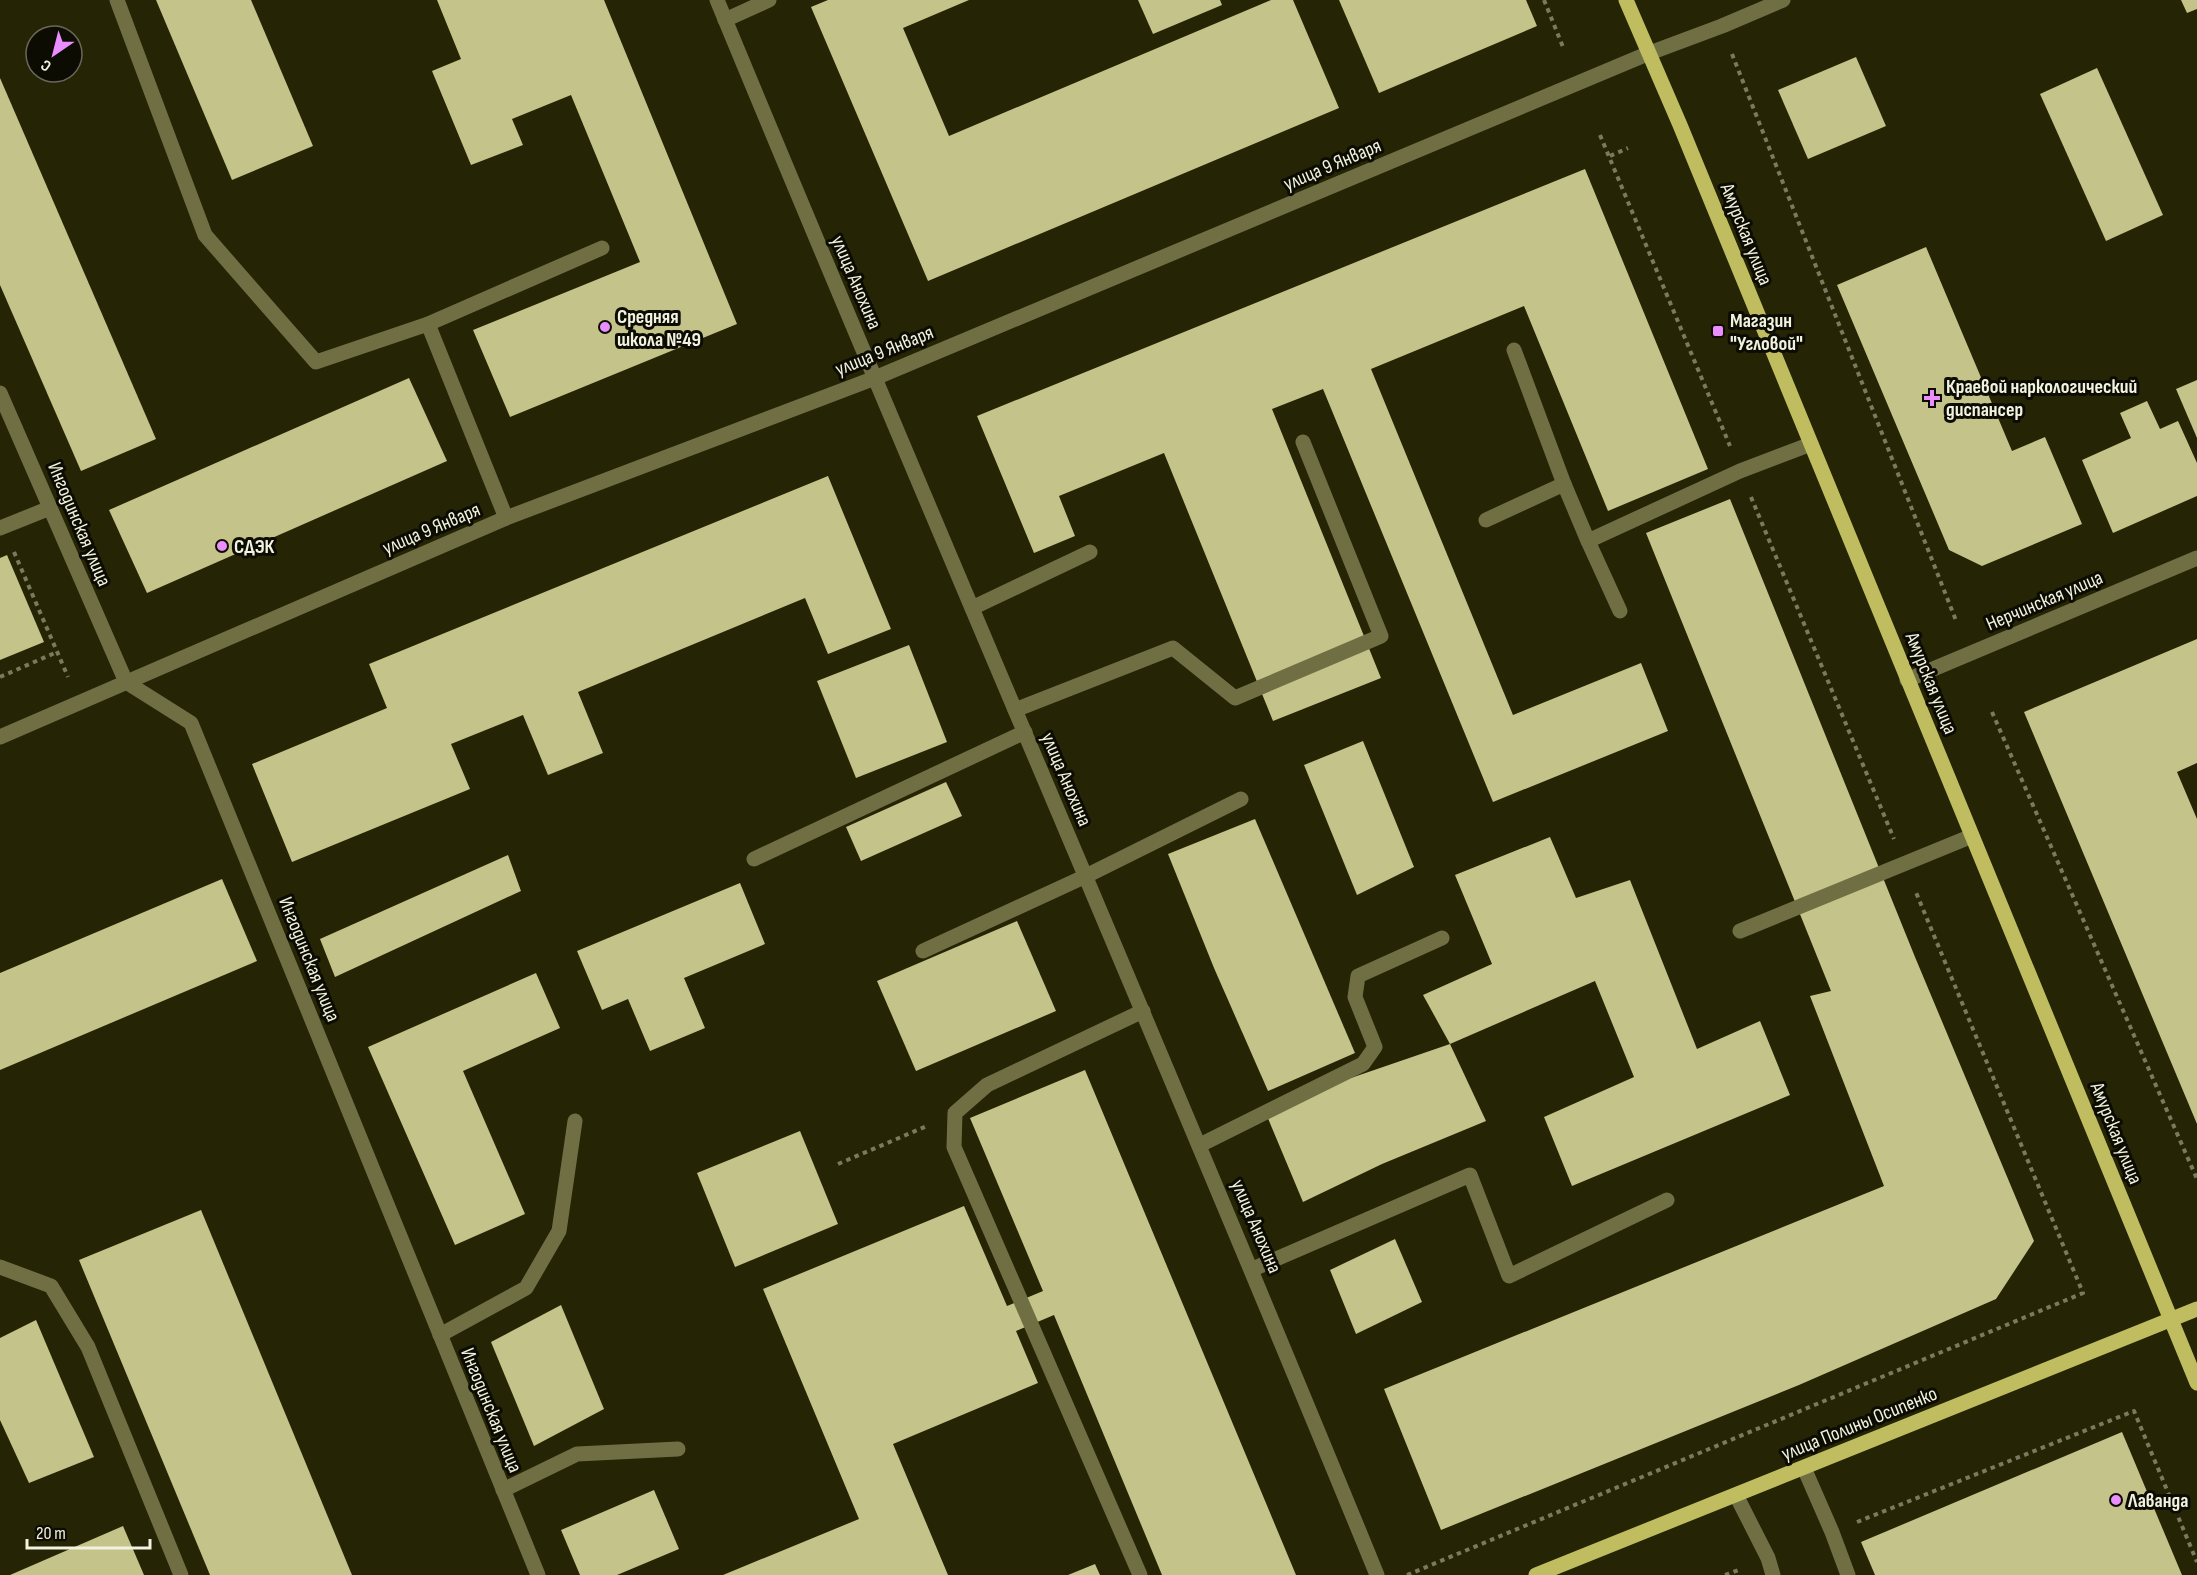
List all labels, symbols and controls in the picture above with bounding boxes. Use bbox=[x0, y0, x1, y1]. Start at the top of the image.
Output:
north arrow bbox=[24, 24, 84, 84]
text: С bbox=[37, 55, 55, 75]
street label: улица 9 Января bbox=[1280, 134, 1385, 196]
street label: Амурская улица bbox=[1714, 179, 1777, 289]
street label: улица Анохина bbox=[826, 232, 887, 333]
place label: Средняя школа №49 bbox=[617, 305, 701, 352]
place label: Магазин "Угловой" bbox=[1730, 309, 1803, 356]
marker: Средняя школа №49 bbox=[598, 320, 612, 334]
street label: улица 9 Января bbox=[832, 320, 937, 382]
marker: Магазин "Угловой" bbox=[1711, 324, 1725, 338]
place label: Краевой наркологический диспансер bbox=[1946, 375, 2137, 422]
marker: Краевой наркологический диспансер bbox=[1923, 389, 1941, 407]
street label: Ингодинская улица bbox=[42, 459, 116, 590]
street label: улица 9 Января bbox=[379, 498, 484, 560]
place label: СДЭК bbox=[234, 535, 275, 559]
marker: СДЭК bbox=[215, 539, 229, 553]
street label: Нерчинская улица bbox=[1982, 566, 2106, 636]
street label: Амурская улица bbox=[1899, 628, 1962, 738]
street label: улица Анохина bbox=[1036, 729, 1097, 830]
street label: Ингодинская улица bbox=[273, 894, 345, 1025]
street label: Амурская улица bbox=[2084, 1078, 2147, 1188]
street label: улица Анохина bbox=[1226, 1176, 1287, 1277]
street label: Ингодинская улица bbox=[455, 1345, 527, 1476]
street label: улица Полины Осипенко bbox=[1778, 1382, 1941, 1466]
place label: Лаванда bbox=[2127, 1489, 2188, 1513]
marker: Лаванда bbox=[2109, 1493, 2123, 1507]
scale bar bbox=[27, 1512, 150, 1550]
text: 20 m bbox=[36, 1523, 66, 1544]

